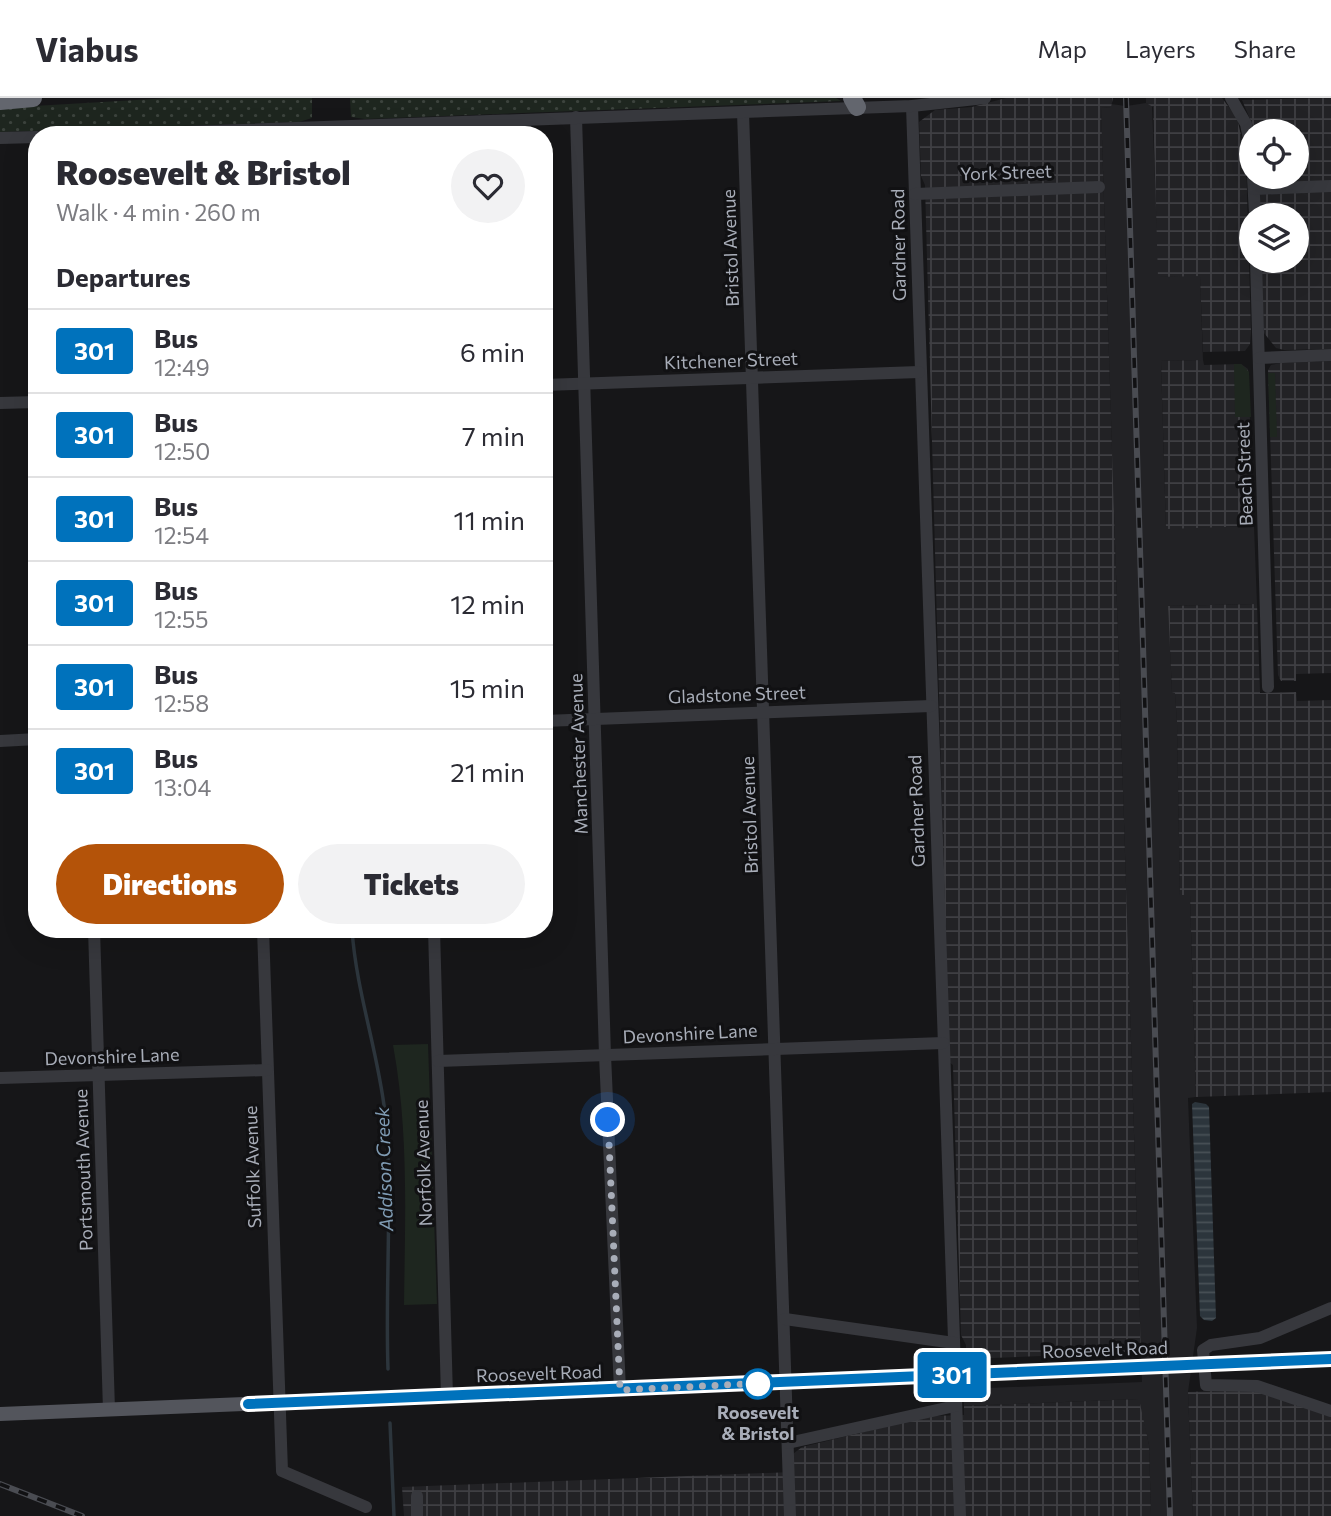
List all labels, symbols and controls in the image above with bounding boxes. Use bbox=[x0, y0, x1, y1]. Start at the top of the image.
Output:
text: Viabus bbox=[35, 28, 139, 69]
text: Map bbox=[1038, 34, 1087, 63]
text: Layers bbox=[1125, 34, 1196, 63]
text: Share bbox=[1234, 34, 1296, 63]
map controls bbox=[1239, 119, 1309, 273]
button: locate bbox=[1239, 119, 1309, 189]
button: heart bbox=[451, 149, 525, 223]
text: Roosevelt & Bristol bbox=[56, 151, 350, 192]
street label: York Street bbox=[960, 159, 1052, 185]
street label: Bristol Avenue bbox=[717, 189, 743, 307]
street label: Gardner Road bbox=[886, 189, 910, 301]
text: Walk · 4 min · 260 m bbox=[56, 198, 261, 226]
button: layers bbox=[1239, 203, 1309, 273]
text: Departures bbox=[56, 261, 191, 292]
text: Bus bbox=[154, 322, 198, 353]
text: 301 bbox=[74, 336, 115, 365]
text: 6 min bbox=[460, 336, 525, 367]
street label: Kitchener Street bbox=[664, 347, 798, 373]
text: 12:49 bbox=[154, 353, 210, 381]
text: Bus bbox=[154, 406, 198, 437]
text: 301 bbox=[74, 420, 115, 449]
text: 7 min bbox=[462, 420, 525, 451]
street label: Beach Street bbox=[1231, 422, 1257, 526]
text: 12:50 bbox=[154, 437, 210, 465]
text: Bus bbox=[154, 490, 198, 521]
text: 301 bbox=[74, 504, 115, 533]
text: 11 min bbox=[454, 504, 525, 535]
text: 12:54 bbox=[154, 521, 209, 549]
text: Bus bbox=[154, 574, 198, 605]
text: 301 bbox=[74, 588, 115, 617]
text: 12 min bbox=[450, 588, 525, 619]
text: 12:55 bbox=[154, 605, 208, 633]
text: Bus bbox=[154, 658, 198, 689]
text: 301 bbox=[74, 672, 115, 701]
text: 15 min bbox=[450, 672, 525, 703]
street label: Manchester Avenue bbox=[564, 673, 592, 835]
street label: Gladstone Street bbox=[668, 681, 806, 707]
text: 12:58 bbox=[154, 689, 209, 717]
text: Bus bbox=[154, 742, 198, 773]
street label: Gardner Road bbox=[903, 754, 929, 868]
text: 301 bbox=[74, 756, 115, 785]
text: 21 min bbox=[450, 756, 525, 787]
street label: Bristol Avenue bbox=[736, 756, 762, 874]
text: 13:04 bbox=[154, 773, 211, 801]
button: Directions bbox=[56, 844, 284, 924]
button: Tickets bbox=[298, 844, 525, 924]
street label: Devonshire Lane bbox=[622, 1018, 758, 1048]
street label: Devonshire Lane bbox=[44, 1043, 180, 1069]
street label: Portsmouth Avenue bbox=[69, 1089, 97, 1251]
street label: Norfolk Avenue bbox=[410, 1099, 436, 1227]
your location bbox=[590, 1102, 625, 1137]
street label: Suffolk Avenue bbox=[239, 1105, 265, 1229]
water label: Addison Creek bbox=[370, 1106, 397, 1233]
street label: Roosevelt Road bbox=[1042, 1336, 1168, 1362]
line badge: 301 bbox=[912, 1352, 992, 1398]
street label: Roosevelt Road bbox=[476, 1360, 602, 1386]
text: 301 bbox=[932, 1360, 972, 1389]
marker: Roosevelt & Bristol bbox=[743, 1369, 773, 1399]
place label: Roosevelt & Bristol bbox=[717, 1401, 799, 1444]

